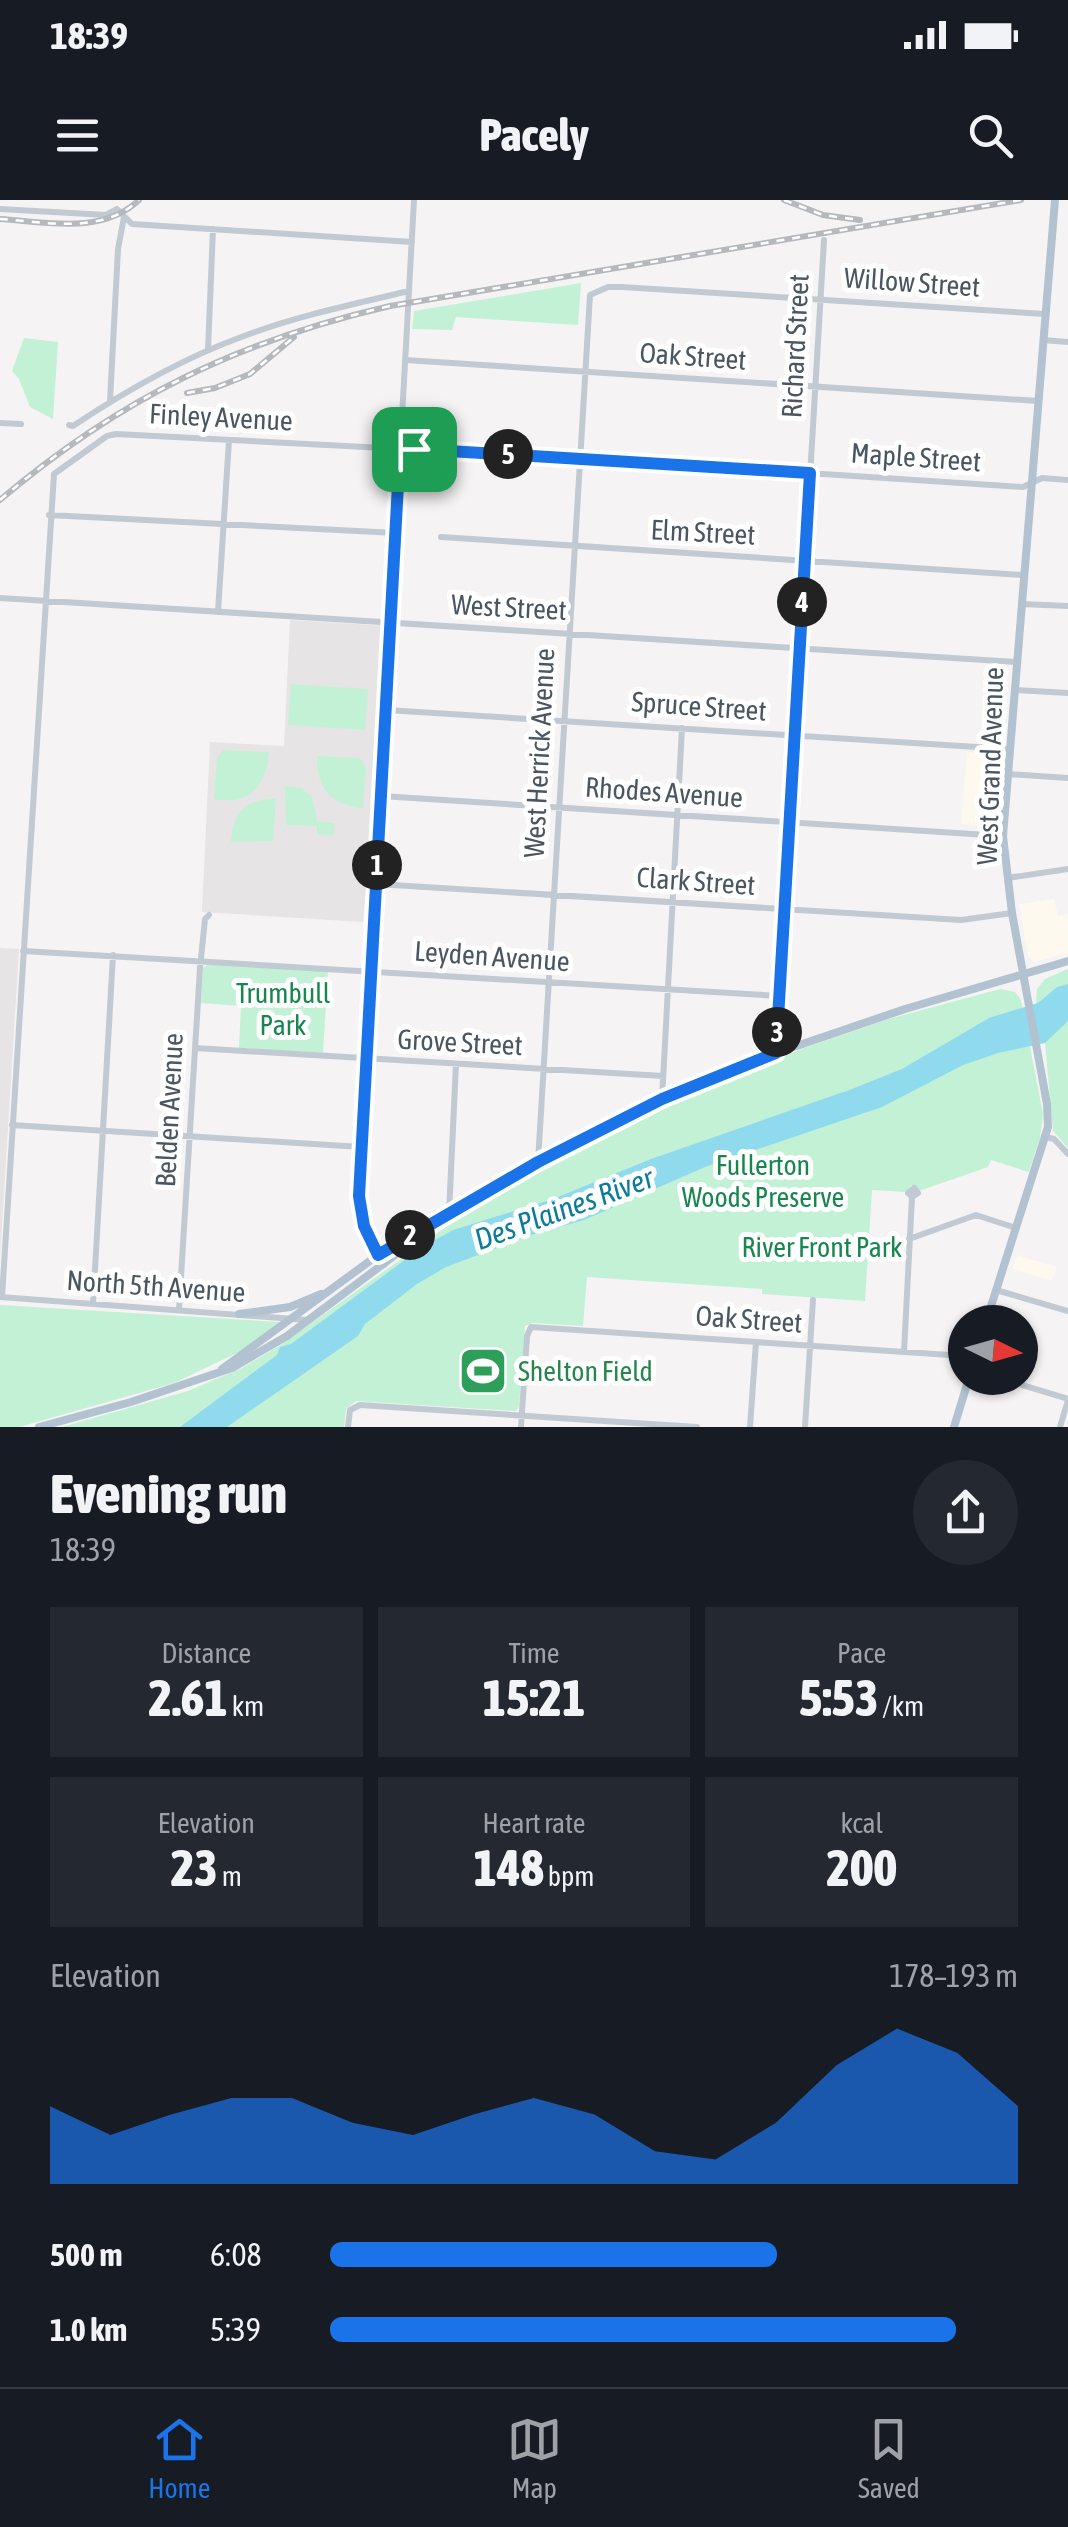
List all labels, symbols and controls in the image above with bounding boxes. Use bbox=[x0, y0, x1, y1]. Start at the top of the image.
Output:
text: 18:39 bbox=[50, 14, 128, 57]
icon: menu bbox=[50, 108, 105, 163]
icon: search bbox=[963, 108, 1018, 163]
text: Pacely bbox=[479, 109, 589, 161]
street label: Willow Street bbox=[843, 261, 981, 303]
street label: Richard Street bbox=[775, 273, 815, 419]
street label: Oak Street bbox=[639, 336, 747, 376]
street label: Finley Avenue bbox=[148, 397, 294, 437]
pin bbox=[372, 407, 457, 492]
icon: arrive bbox=[387, 422, 442, 477]
pin: 5 bbox=[483, 429, 533, 479]
street label: Maple Street bbox=[850, 436, 982, 478]
text: 5 bbox=[501, 438, 515, 470]
street label: Elm Street bbox=[650, 513, 756, 551]
pin: 4 bbox=[777, 577, 827, 627]
text: 4 bbox=[795, 586, 809, 618]
street label: West Street bbox=[451, 588, 567, 626]
street label: West Herrick Avenue bbox=[518, 647, 560, 859]
street label: West Grand Avenue bbox=[971, 667, 1009, 865]
street label: Spruce Street bbox=[630, 685, 768, 727]
street label: Rhodes Avenue bbox=[584, 771, 744, 813]
pin: 1 bbox=[352, 840, 402, 890]
text: 1 bbox=[370, 849, 384, 881]
street label: Clark Street bbox=[636, 861, 756, 901]
street label: Leyden Avenue bbox=[413, 935, 571, 977]
park label: Trumbull Park bbox=[236, 977, 331, 1041]
pin: 3 bbox=[752, 1007, 802, 1057]
text: 3 bbox=[770, 1016, 784, 1048]
street label: Grove Street bbox=[397, 1023, 523, 1061]
street label: Belden Avenue bbox=[149, 1032, 189, 1188]
park label: Fullerton Woods Preserve bbox=[682, 1149, 844, 1213]
water label: Des Plaines River bbox=[470, 1160, 659, 1256]
pin: 2 bbox=[385, 1210, 435, 1260]
text: 2 bbox=[403, 1219, 417, 1251]
park label: River Front Park bbox=[742, 1231, 902, 1263]
street label: North 5th Avenue bbox=[65, 1264, 247, 1308]
street label: Oak Street bbox=[695, 1299, 803, 1339]
north arrow bbox=[948, 1305, 1038, 1395]
map controls bbox=[948, 1305, 1038, 1395]
sports icon: Shelton Field bbox=[457, 1345, 509, 1397]
place label: Shelton Field bbox=[518, 1355, 653, 1387]
button: share bbox=[913, 1460, 1018, 1565]
text: Evening run bbox=[50, 1462, 287, 1525]
text: 18:39 bbox=[50, 1531, 116, 1568]
text: Distance bbox=[161, 1637, 251, 1669]
text: Time bbox=[508, 1637, 560, 1669]
text: Pace bbox=[837, 1637, 886, 1669]
text: 2.61 bbox=[148, 1669, 228, 1727]
text: 15:21 bbox=[483, 1669, 585, 1727]
text: 5:53 bbox=[799, 1669, 878, 1727]
text: km bbox=[228, 1690, 264, 1722]
text: /km bbox=[878, 1690, 924, 1722]
text: Elevation bbox=[158, 1807, 255, 1839]
text: Heart rate bbox=[482, 1807, 586, 1839]
text: kcal bbox=[840, 1807, 883, 1839]
text: 23 bbox=[171, 1839, 218, 1897]
text: 148 bbox=[473, 1839, 544, 1897]
text: 200 bbox=[826, 1839, 897, 1897]
text: m bbox=[218, 1860, 242, 1892]
text: bpm bbox=[544, 1860, 595, 1892]
text: Elevation bbox=[50, 1957, 161, 1994]
text: 178–193 m bbox=[889, 1957, 1018, 1994]
text: 500 m bbox=[50, 2236, 123, 2273]
text: 6:08 bbox=[210, 2236, 261, 2273]
text: 1.0 km bbox=[50, 2311, 127, 2348]
text: 5:39 bbox=[210, 2311, 261, 2348]
tab: Home bbox=[148, 2412, 210, 2504]
tab: Map bbox=[507, 2412, 562, 2504]
tab: Saved bbox=[858, 2412, 920, 2504]

